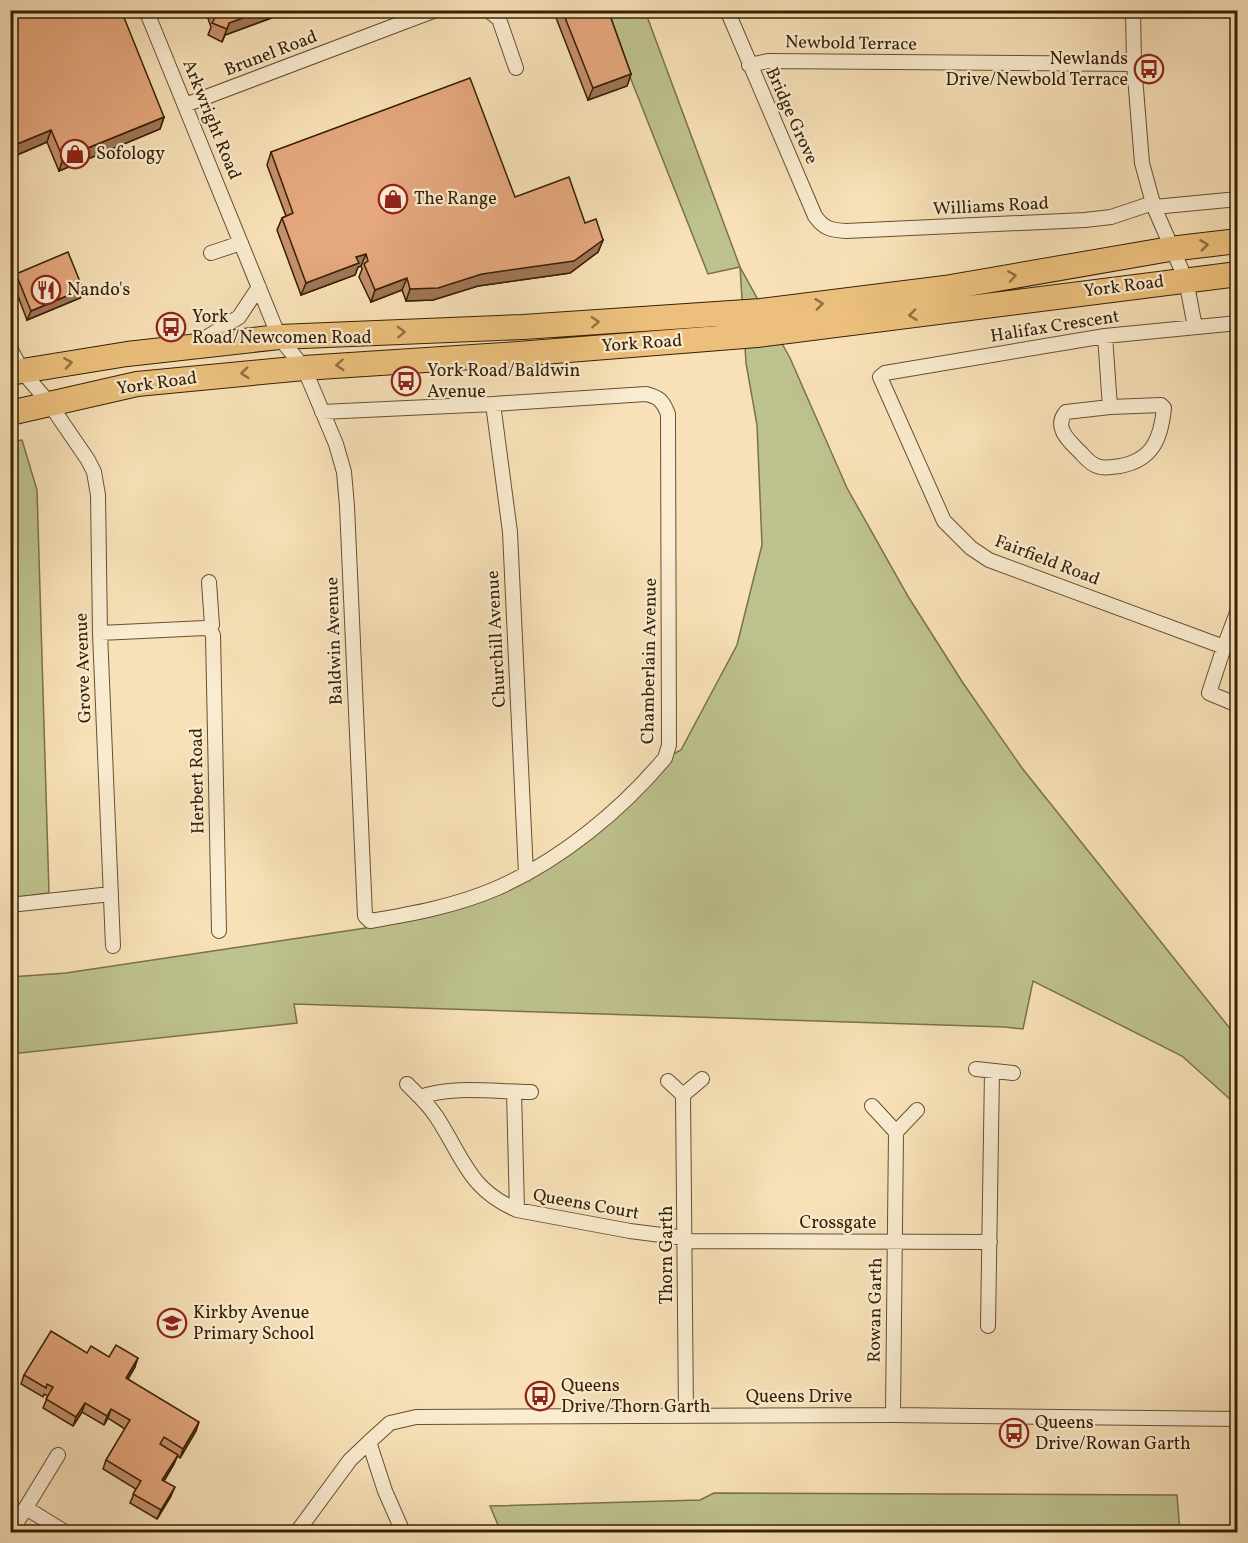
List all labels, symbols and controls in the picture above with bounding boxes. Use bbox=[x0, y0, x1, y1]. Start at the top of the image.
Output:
street label: Brunel Road bbox=[221, 25, 321, 83]
street label: Newbold Terrace bbox=[785, 30, 917, 58]
place label: Newlands Drive/Newbold Terrace bbox=[946, 47, 1128, 93]
bus stop icon: Newlands Drive/Newbold Terrace bbox=[1133, 53, 1165, 85]
street label: Arkwright Road bbox=[176, 56, 246, 184]
street label: Bridge Grove bbox=[759, 64, 823, 168]
shop icon: Sofology bbox=[59, 138, 91, 170]
place label: Sofology bbox=[96, 142, 165, 167]
shop icon: The Range bbox=[377, 183, 409, 215]
place label: The Range bbox=[414, 187, 497, 212]
street label: Williams Road bbox=[932, 191, 1050, 223]
one-way arrow bbox=[1199, 239, 1209, 252]
one-way arrow bbox=[1007, 270, 1017, 283]
street label: York Road bbox=[1082, 270, 1166, 304]
restaurant icon: Nando's bbox=[30, 274, 62, 306]
place label: Nando's bbox=[67, 278, 130, 303]
one-way arrow bbox=[815, 298, 824, 310]
street label: Halifax Crescent bbox=[989, 304, 1121, 350]
place label: York Road/Newcomen Road bbox=[192, 305, 372, 351]
one-way arrow bbox=[908, 309, 917, 321]
bus stop icon: York Road/Newcomen Road bbox=[155, 311, 187, 343]
one-way arrow bbox=[591, 316, 600, 329]
one-way arrow bbox=[396, 325, 405, 338]
street label: York Road bbox=[601, 329, 683, 359]
one-way arrow bbox=[64, 358, 73, 370]
one-way arrow bbox=[335, 359, 344, 372]
place label: York Road/Baldwin Avenue bbox=[427, 359, 581, 405]
bus stop icon: York Road/Baldwin Avenue bbox=[390, 365, 422, 397]
street label: York Road bbox=[115, 366, 199, 402]
one-way arrow bbox=[241, 366, 250, 379]
street label: Fairfield Road bbox=[991, 529, 1103, 593]
street label: Churchill Avenue bbox=[481, 570, 513, 708]
street label: Baldwin Avenue bbox=[320, 576, 350, 706]
street label: Chamberlain Avenue bbox=[636, 578, 664, 744]
street label: Grove Avenue bbox=[70, 612, 98, 724]
street label: Herbert Road bbox=[185, 728, 211, 834]
street label: Queens Court bbox=[531, 1183, 641, 1227]
street label: Thorn Garth bbox=[655, 1205, 680, 1305]
street label: Crossgate bbox=[800, 1211, 876, 1236]
street label: Rowan Garth bbox=[863, 1257, 889, 1363]
place label: Kirkby Avenue Primary School bbox=[193, 1301, 314, 1347]
school or university icon: Kirkby Avenue Primary School bbox=[156, 1307, 188, 1339]
place label: Queens Drive/Thorn Garth bbox=[561, 1374, 711, 1420]
bus stop icon: Queens Drive/Thorn Garth bbox=[524, 1380, 556, 1412]
street label: Queens Drive bbox=[746, 1385, 852, 1410]
place label: Queens Drive/Rowan Garth bbox=[1035, 1411, 1191, 1457]
bus stop icon: Queens Drive/Rowan Garth bbox=[998, 1417, 1030, 1449]

